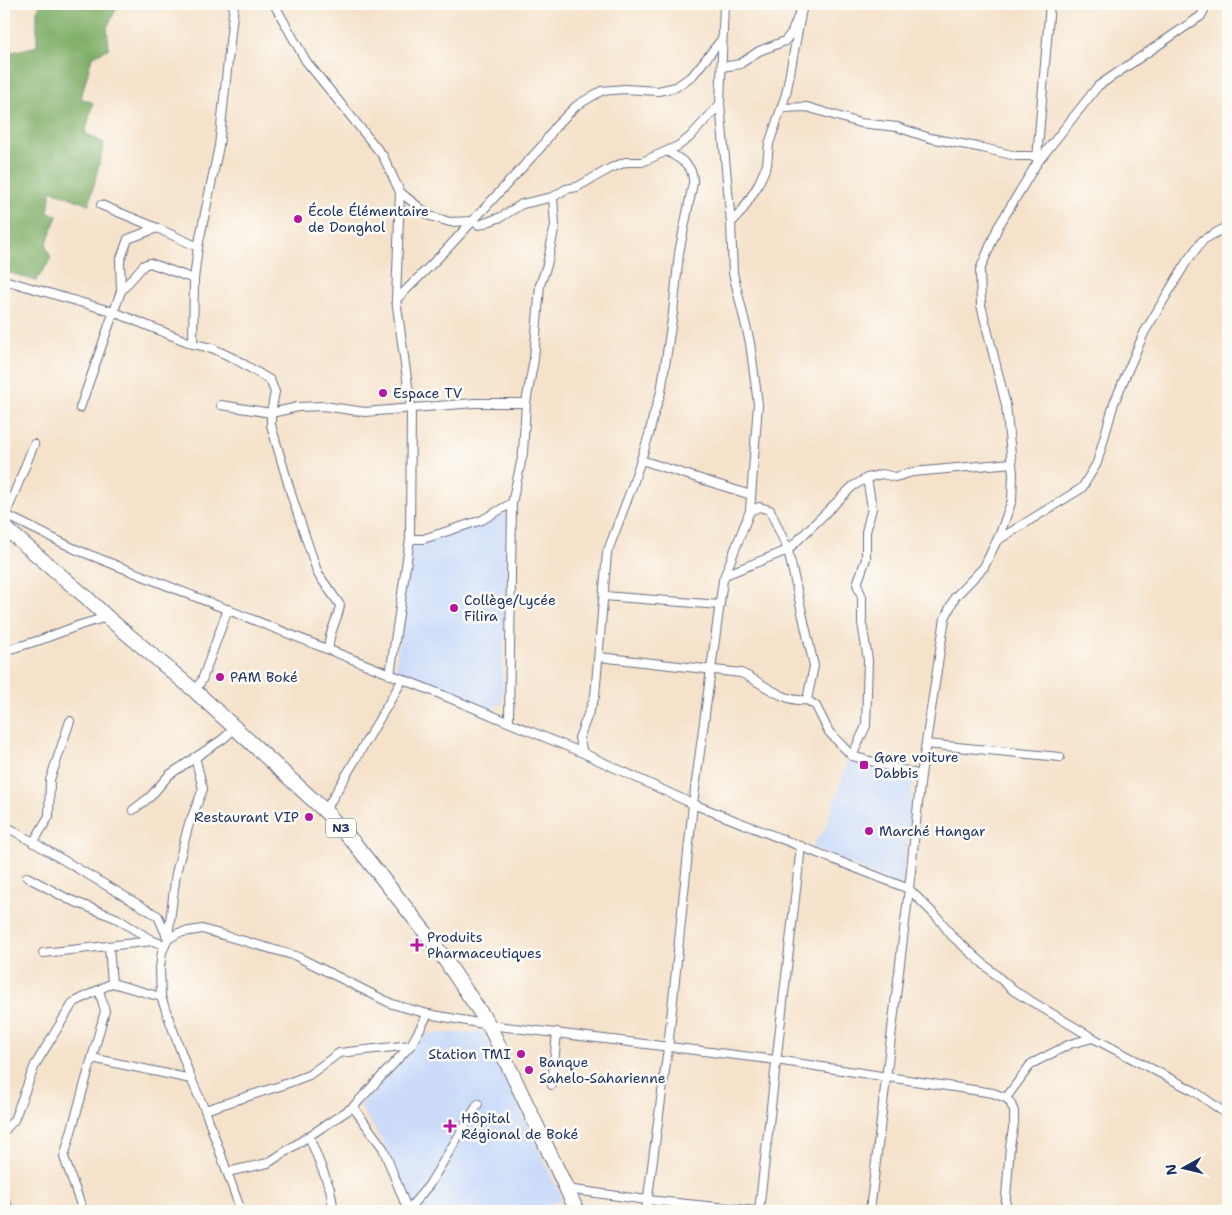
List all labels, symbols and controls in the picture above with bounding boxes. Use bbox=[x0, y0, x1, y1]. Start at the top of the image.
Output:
place label: École Élémentaire de Donghol bbox=[308, 202, 429, 236]
marker: École Élémentaire de Donghol bbox=[292, 213, 304, 225]
place label: Espace TV bbox=[393, 384, 463, 402]
marker: Espace TV bbox=[377, 387, 389, 399]
place label: Collège/Lycée Filira bbox=[464, 591, 556, 625]
marker: Collège/Lycée Filira bbox=[448, 602, 460, 614]
place label: PAM Boké bbox=[230, 668, 298, 686]
marker: PAM Boké bbox=[214, 671, 226, 683]
place label: Gare voiture Dabbis bbox=[874, 748, 959, 782]
marker: Gare voiture Dabbis bbox=[858, 759, 870, 771]
place label: Restaurant VIP bbox=[194, 808, 299, 826]
marker: Restaurant VIP bbox=[303, 811, 315, 823]
road number: N3 bbox=[326, 818, 356, 838]
place label: Marché Hangar bbox=[879, 822, 986, 840]
marker: Marché Hangar bbox=[863, 825, 875, 837]
place label: Produits Pharmaceutiques bbox=[427, 928, 542, 962]
marker: Produits Pharmaceutiques bbox=[411, 939, 423, 951]
place label: Station TMI bbox=[428, 1045, 511, 1063]
marker: Station TMI bbox=[515, 1048, 527, 1060]
place label: Banque Sahelo-Saharienne bbox=[539, 1053, 666, 1087]
marker: Banque Sahelo-Saharienne bbox=[523, 1064, 535, 1076]
place label: Hôpital Régional de Boké bbox=[461, 1109, 578, 1143]
marker: Hôpital Régional de Boké bbox=[443, 1119, 457, 1133]
north arrow bbox=[1160, 1142, 1210, 1192]
text: N bbox=[1161, 1163, 1181, 1177]

